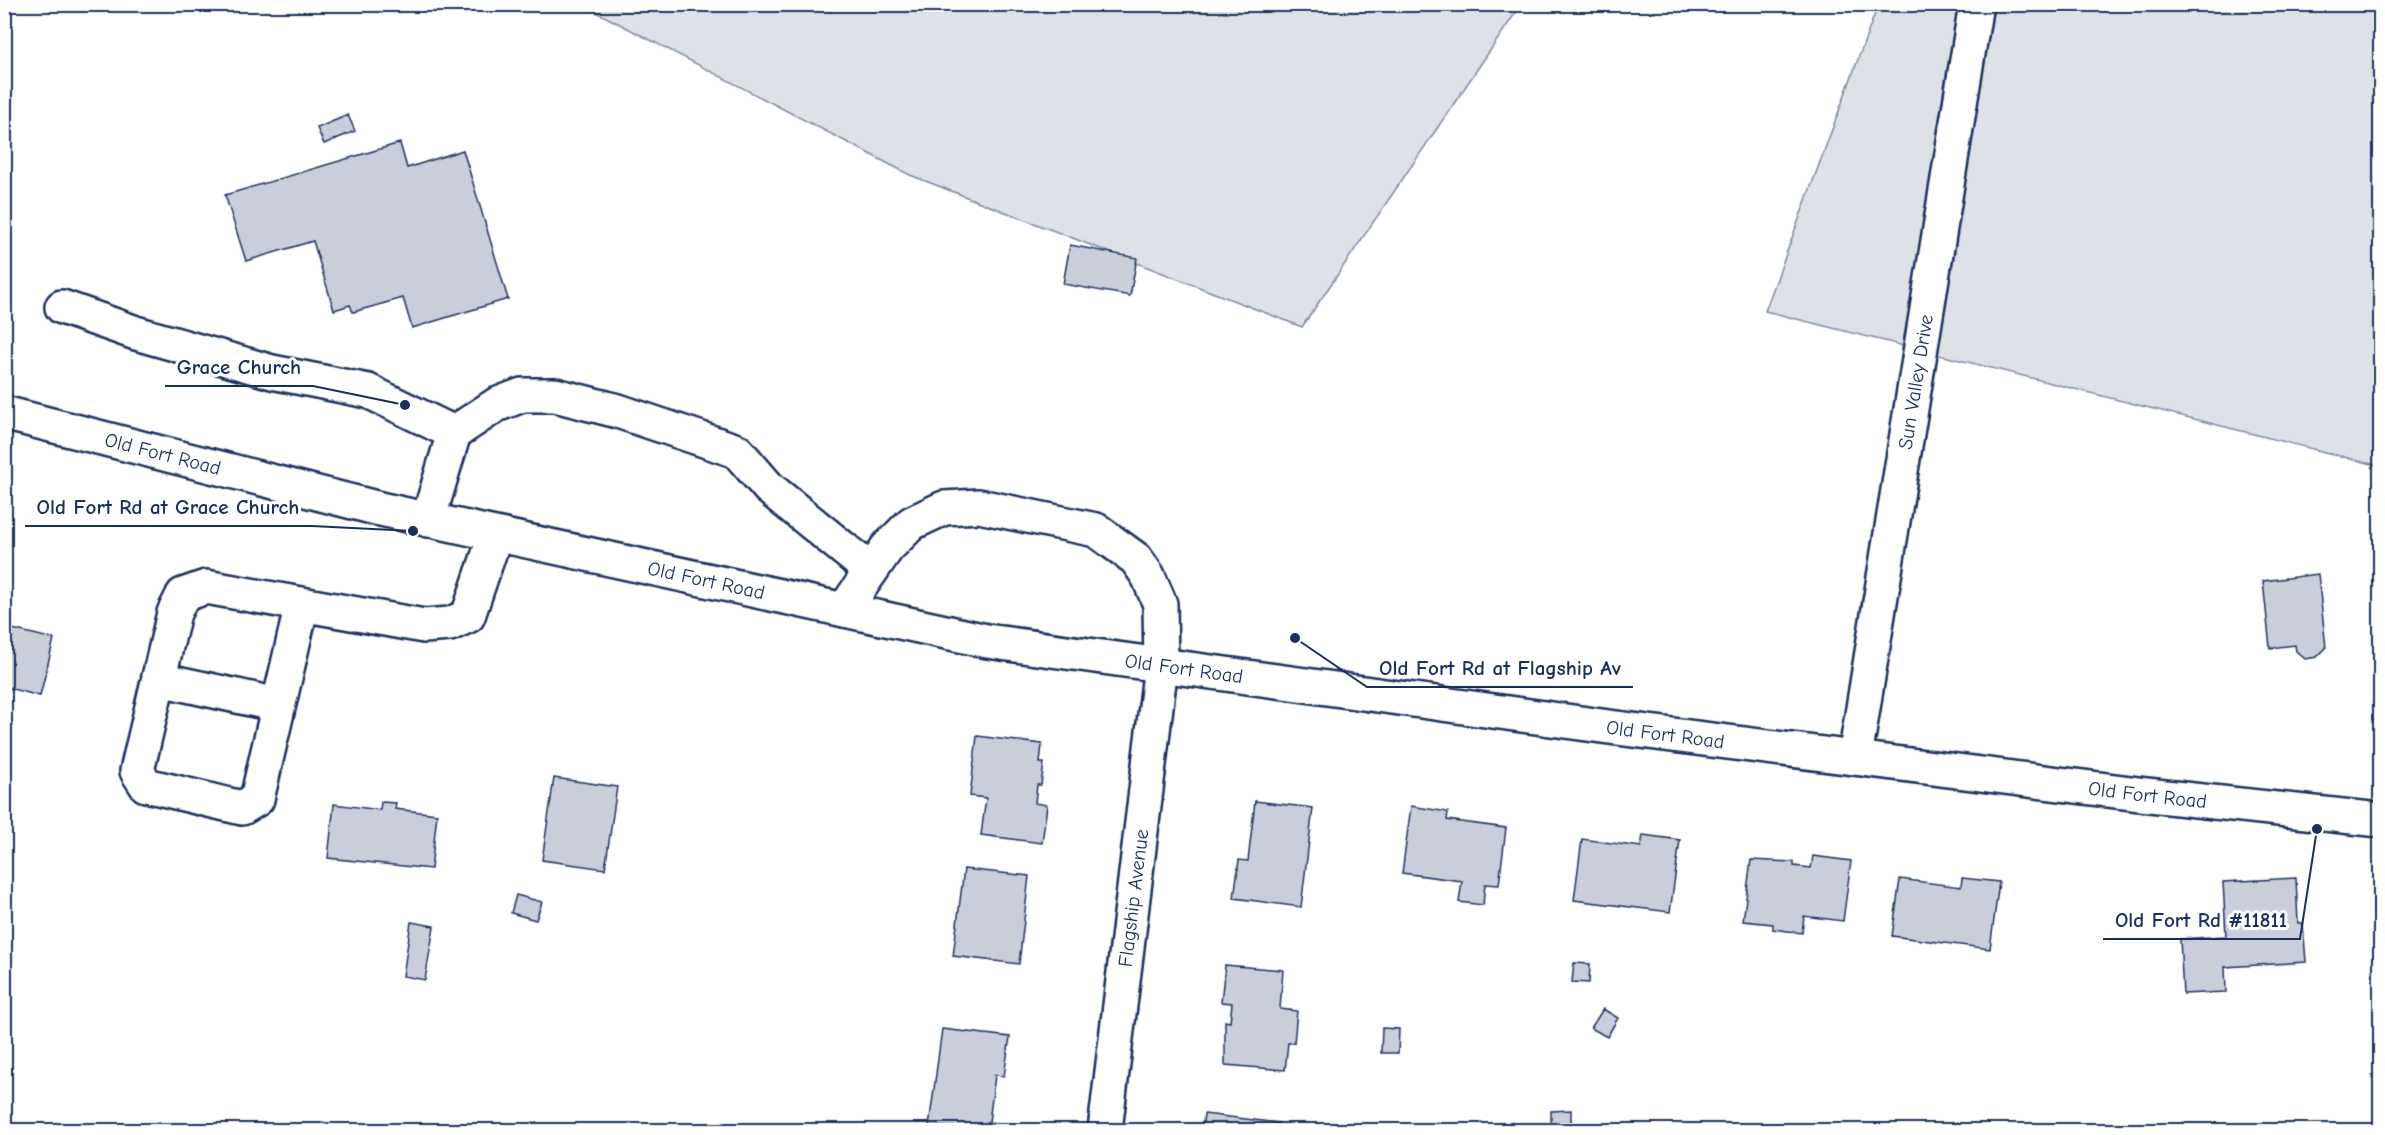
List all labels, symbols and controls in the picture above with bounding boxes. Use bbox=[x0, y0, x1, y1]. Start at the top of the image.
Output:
street label: Sun Valley Drive bbox=[1894, 313, 1938, 451]
callout: Grace Church bbox=[165, 347, 313, 386]
text: Grace Church bbox=[177, 355, 301, 379]
street label: Old Fort Road bbox=[102, 428, 223, 480]
callout: Old Fort Rd at Grace Church bbox=[25, 487, 312, 526]
text: Old Fort Rd at Grace Church bbox=[37, 495, 299, 519]
street label: Old Fort Road bbox=[646, 557, 767, 604]
callout: Old Fort Rd at Flagship Av bbox=[1367, 648, 1633, 687]
street label: Old Fort Road bbox=[1123, 649, 1244, 688]
text: Old Fort Rd at Flagship Av bbox=[1379, 656, 1621, 680]
street label: Old Fort Road bbox=[1605, 716, 1726, 754]
street label: Old Fort Road bbox=[2087, 777, 2208, 813]
street label: Flagship Avenue bbox=[1114, 828, 1153, 968]
callout: Old Fort Rd #11811 bbox=[2103, 900, 2300, 939]
text: Old Fort Rd #11811 bbox=[2115, 908, 2287, 932]

